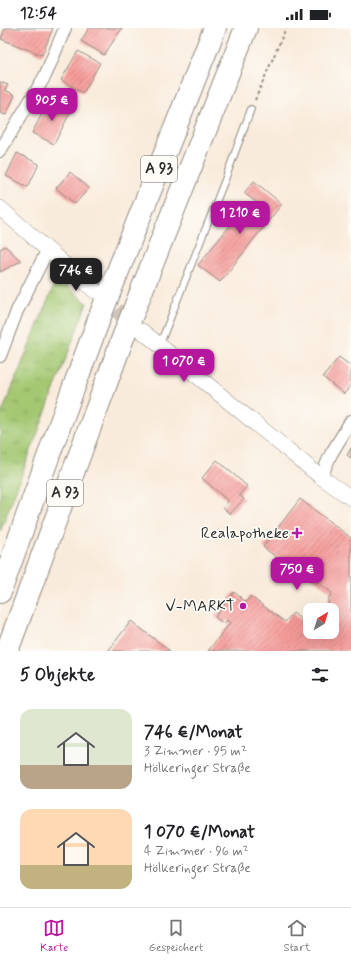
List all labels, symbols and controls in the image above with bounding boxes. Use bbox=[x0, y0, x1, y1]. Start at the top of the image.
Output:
text: 12:54 bbox=[20, 4, 57, 24]
pin: 905 € bbox=[24, 88, 80, 122]
text: 905 € bbox=[35, 92, 69, 109]
road number: A 93 bbox=[141, 156, 177, 182]
pin: 1 210 € bbox=[203, 201, 277, 235]
text: 1 210 € bbox=[220, 205, 260, 222]
pin: 746 € bbox=[48, 258, 104, 292]
text: 746 € bbox=[59, 262, 93, 279]
pin: 1 070 € bbox=[147, 349, 221, 383]
text: 1 070 € bbox=[162, 353, 206, 370]
road number: A 93 bbox=[47, 480, 83, 506]
place label: Realapotheke bbox=[201, 523, 289, 544]
marker: Realapotheke bbox=[292, 528, 302, 538]
pin: 750 € bbox=[269, 557, 325, 591]
text: 750 € bbox=[280, 561, 314, 578]
place label: V-MARKT bbox=[165, 596, 235, 617]
marker: V-MARKT bbox=[238, 601, 248, 611]
north arrow bbox=[303, 603, 339, 639]
map controls bbox=[303, 603, 339, 639]
text: 5 Objekte bbox=[20, 664, 95, 686]
icon: filters bbox=[309, 664, 331, 686]
text: 746 €/Monat bbox=[144, 721, 243, 743]
icon: home bbox=[52, 725, 100, 773]
text: 3 Zimmer · 95 m² bbox=[144, 743, 247, 760]
text: Hölkeringer Straße bbox=[144, 760, 251, 777]
text: 1 070 €/Monat bbox=[144, 821, 255, 843]
icon: home bbox=[52, 825, 100, 873]
text: 4 Zimmer · 96 m² bbox=[144, 843, 249, 860]
text: Hölkeringer Straße bbox=[144, 860, 251, 877]
tab: Karte bbox=[40, 917, 68, 955]
tab: Gespeichert bbox=[149, 917, 203, 955]
tab: Start bbox=[284, 917, 311, 955]

